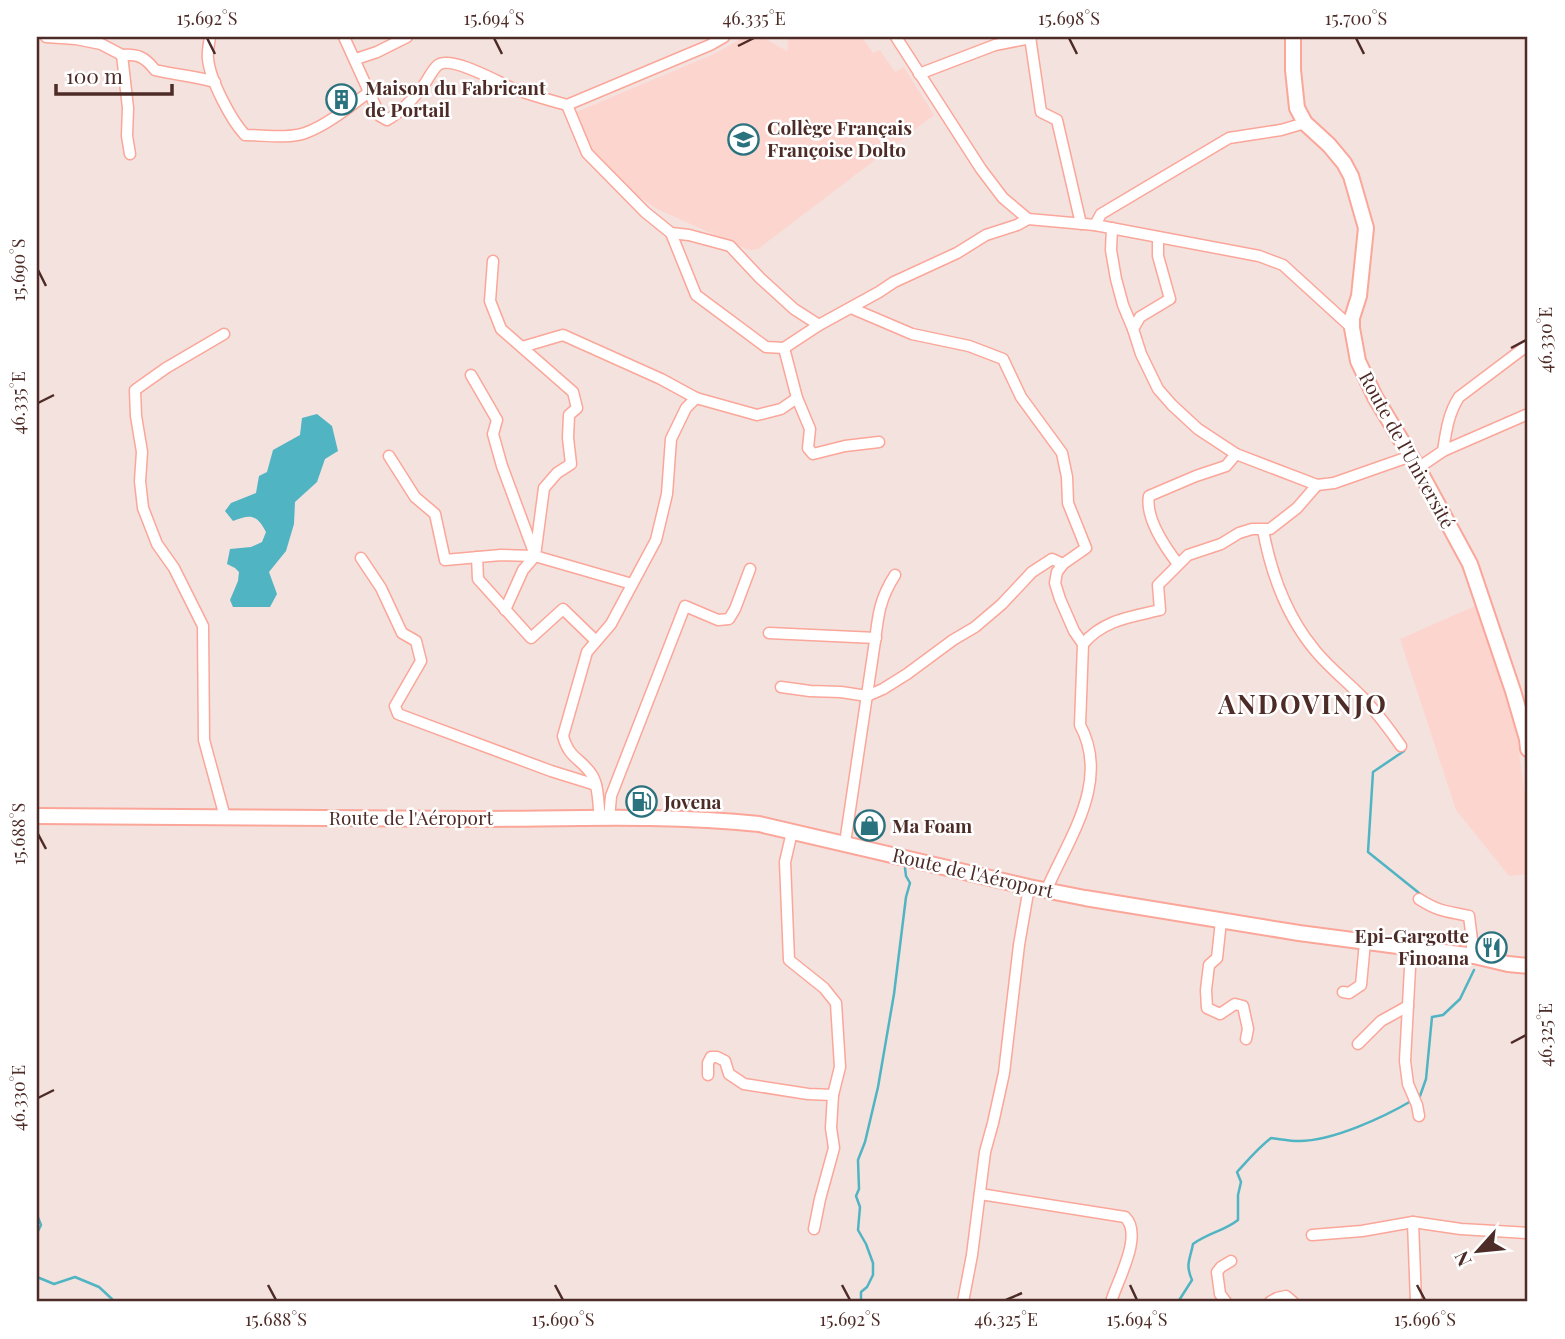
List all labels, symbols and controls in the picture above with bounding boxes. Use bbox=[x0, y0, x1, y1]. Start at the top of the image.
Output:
text: 15.692°S bbox=[177, 6, 237, 30]
text: 15.694°S bbox=[463, 6, 525, 30]
text: 46.335°E bbox=[722, 6, 786, 30]
text: 15.698°S bbox=[1038, 6, 1100, 30]
text: 15.700°S bbox=[1325, 6, 1387, 30]
scale bar bbox=[56, 52, 172, 96]
text: 100 m bbox=[66, 61, 123, 89]
place label: Maison du Fabricant de Portail bbox=[365, 74, 546, 122]
building icon: Maison du Fabricant de Portail bbox=[325, 82, 359, 116]
place label: Collège Français Françoise Dolto bbox=[767, 114, 912, 162]
school or university icon: Collège Français Françoise Dolto bbox=[727, 122, 761, 156]
text: 15.690°S bbox=[6, 239, 30, 301]
text: 46.330°E bbox=[1533, 307, 1557, 373]
street label: Route de l'Université bbox=[1354, 366, 1462, 533]
text: 46.335°E bbox=[6, 371, 30, 435]
district label: ANDOVINJO bbox=[1217, 686, 1388, 721]
fuel station icon: Jovena bbox=[624, 785, 658, 819]
place label: Jovena bbox=[663, 788, 722, 814]
text: 15.688°S bbox=[6, 803, 30, 865]
street label: Route de l'Aéroport bbox=[329, 804, 493, 830]
shop icon: Ma Foam bbox=[852, 809, 886, 843]
place label: Ma Foam bbox=[892, 812, 972, 838]
street label: Route de l'Aéroport bbox=[890, 841, 1057, 903]
place label: Epi-Gargotte Finoana bbox=[1355, 922, 1469, 970]
restaurant icon: Epi-Gargotte Finoana bbox=[1475, 930, 1509, 964]
text: 46.325°E bbox=[1533, 1003, 1557, 1067]
text: 46.330°E bbox=[6, 1065, 30, 1131]
north arrow bbox=[1442, 1216, 1512, 1286]
text: N bbox=[1447, 1247, 1477, 1271]
text: 15.688°S bbox=[245, 1307, 307, 1331]
text: 15.690°S bbox=[532, 1307, 594, 1331]
text: 15.692°S bbox=[820, 1307, 880, 1331]
text: 46.325°E bbox=[974, 1307, 1038, 1331]
text: 15.694°S bbox=[1106, 1307, 1168, 1331]
text: 15.696°S bbox=[1394, 1307, 1456, 1331]

